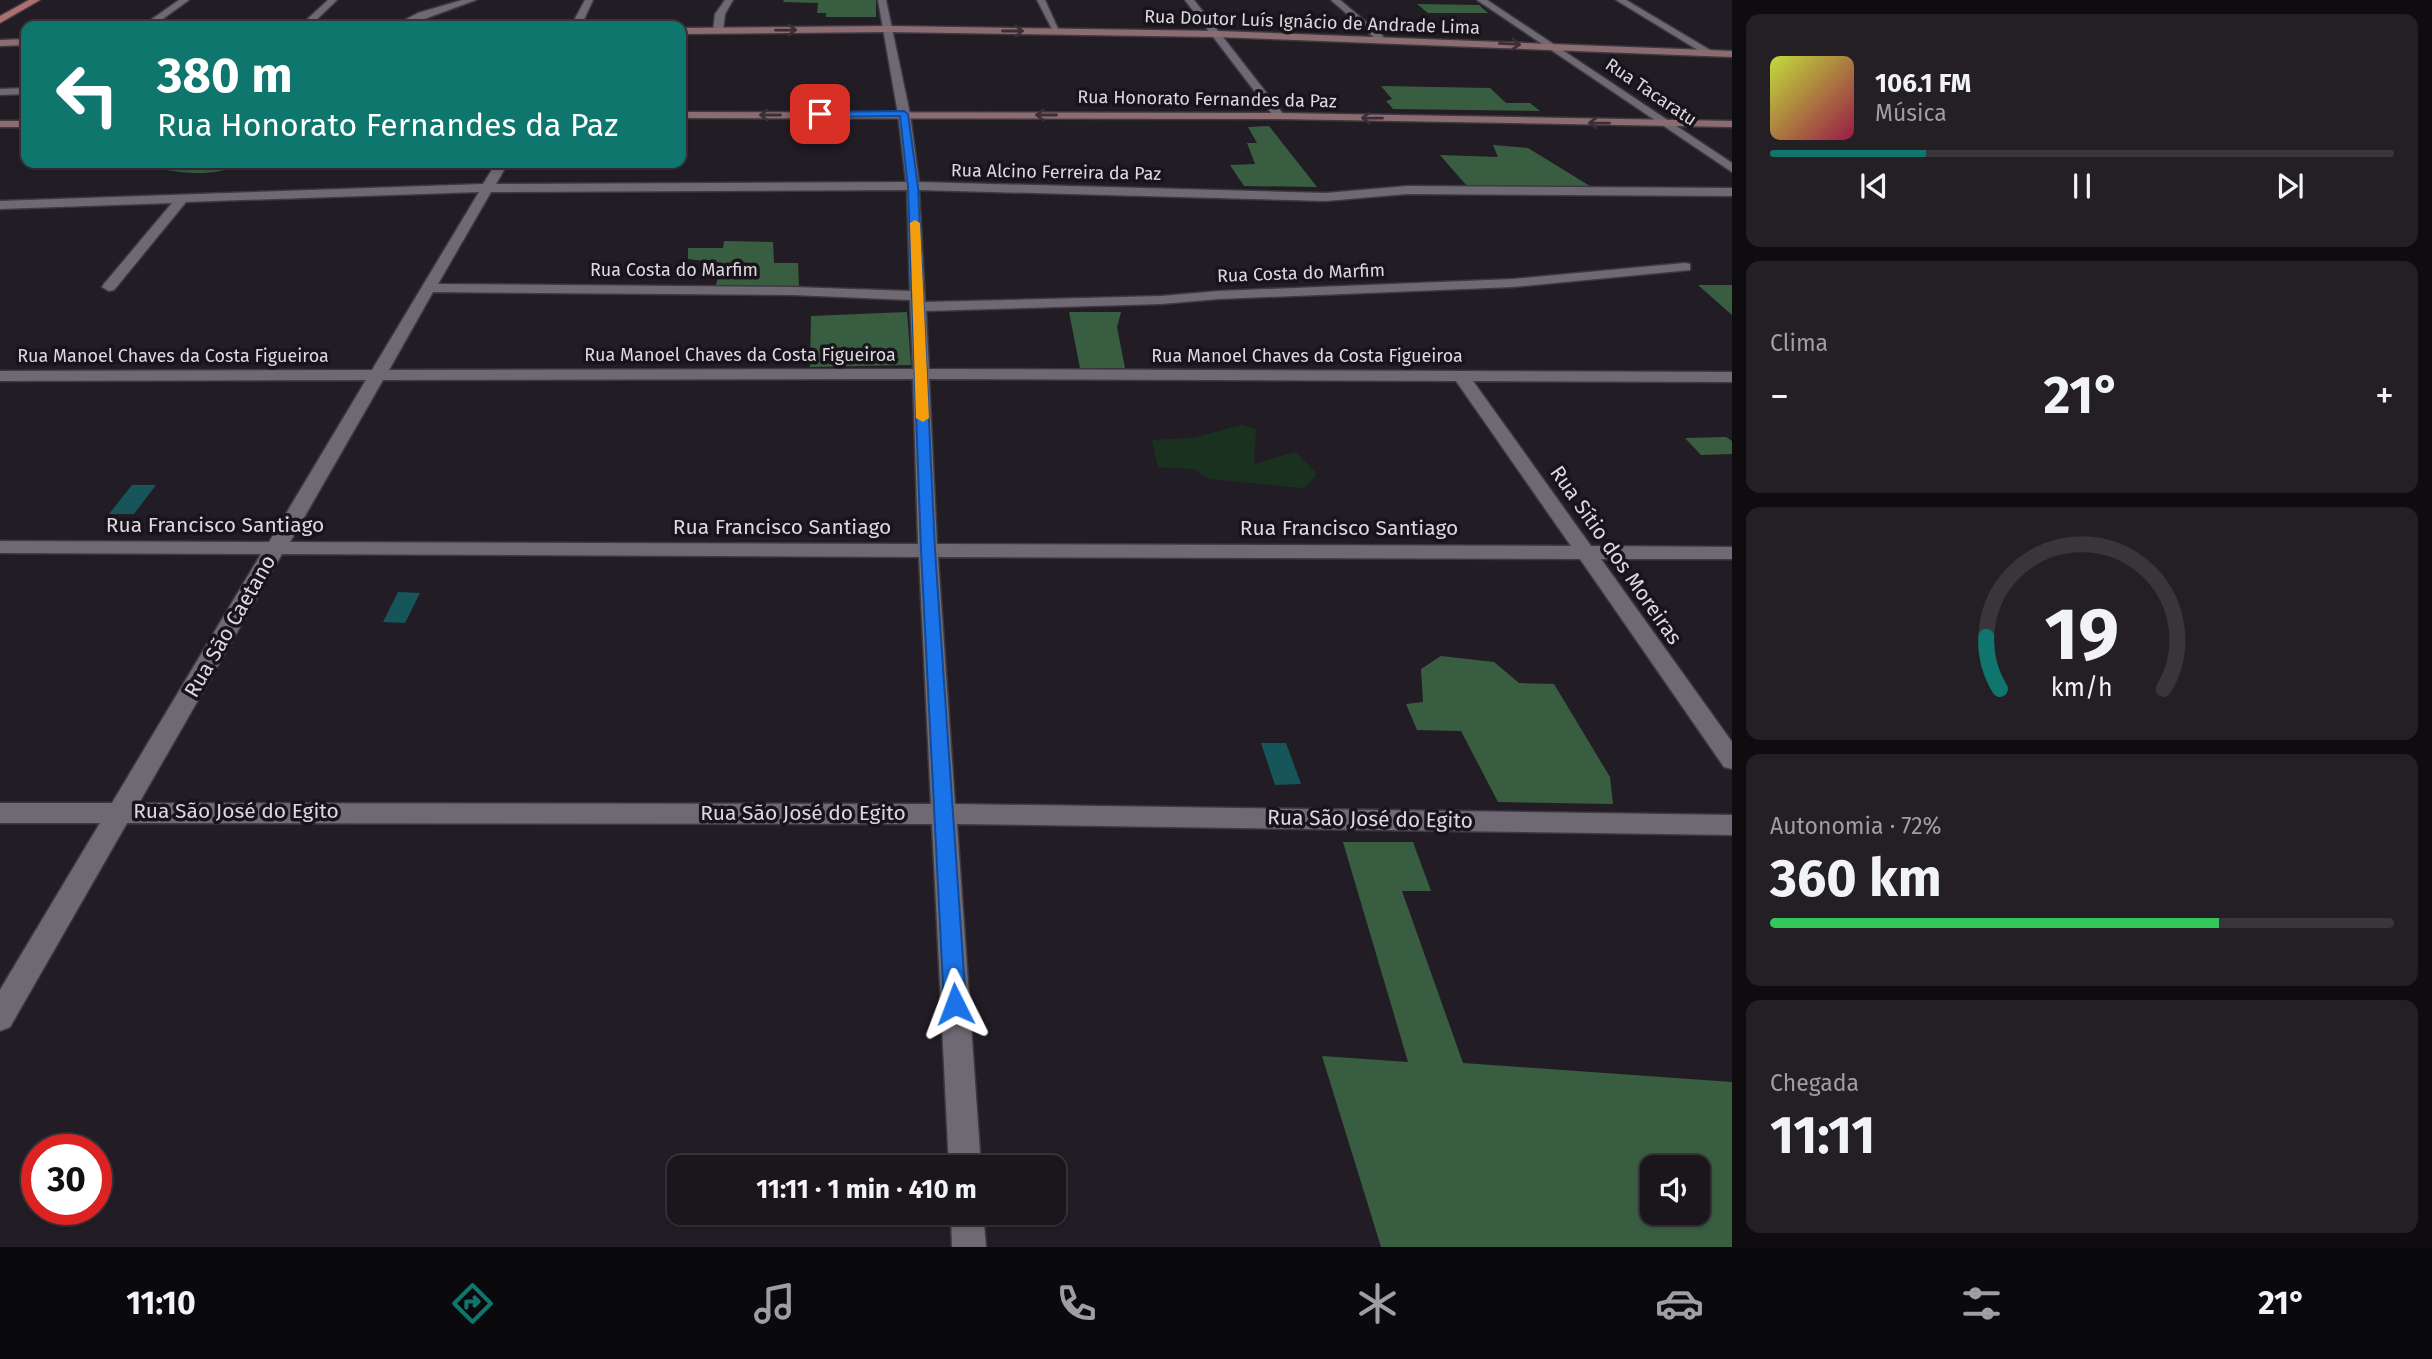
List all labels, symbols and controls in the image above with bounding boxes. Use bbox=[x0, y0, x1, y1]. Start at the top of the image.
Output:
street label: Rua Doutor Luís Ignácio de Andrade Lima bbox=[1144, 5, 1480, 39]
one-way arrow bbox=[774, 24, 797, 37]
one-way arrow bbox=[1002, 24, 1025, 38]
one-way arrow bbox=[1498, 38, 1521, 51]
text: 380 m bbox=[157, 46, 293, 105]
icon: left bbox=[42, 49, 133, 140]
street label: Rua Tacaratu bbox=[1601, 53, 1701, 131]
text: 106.1 FM bbox=[1875, 68, 1971, 99]
pin bbox=[790, 84, 850, 144]
street label: Rua Honorato Fernandes da Paz bbox=[1077, 86, 1337, 112]
icon: arrive bbox=[801, 95, 839, 133]
text: Música bbox=[1875, 99, 1947, 127]
text: Rua Honorato Fernandes da Paz bbox=[157, 106, 618, 144]
one-way arrow bbox=[758, 108, 781, 122]
one-way arrow bbox=[1035, 108, 1058, 122]
one-way arrow bbox=[1360, 111, 1383, 125]
one-way arrow bbox=[1588, 116, 1611, 129]
street label: Rua Alcino Ferreira da Paz bbox=[951, 159, 1162, 185]
icon: previous bbox=[1855, 167, 1893, 205]
icon: pause bbox=[2063, 167, 2101, 205]
icon: next bbox=[2271, 167, 2309, 205]
street label: Rua Costa do Marfim bbox=[590, 259, 758, 281]
street label: Rua Costa do Marfim bbox=[1217, 259, 1385, 287]
text: Clima bbox=[1770, 329, 1828, 357]
street label: Rua Manoel Chaves da Costa Figueiroa bbox=[584, 344, 896, 366]
street label: Rua Manoel Chaves da Costa Figueiroa bbox=[17, 345, 329, 367]
street label: Rua Manoel Chaves da Costa Figueiroa bbox=[1151, 345, 1463, 367]
text: 21° bbox=[2044, 364, 2121, 427]
text: − bbox=[1770, 373, 1789, 419]
text: + bbox=[2375, 373, 2394, 419]
street label: Rua Sítio dos Moreiras bbox=[1544, 460, 1688, 650]
street label: Rua Francisco Santiago bbox=[106, 512, 324, 538]
street label: Rua Francisco Santiago bbox=[673, 514, 891, 540]
street label: Rua Francisco Santiago bbox=[1240, 515, 1458, 541]
street label: Rua São Caetano bbox=[179, 550, 281, 702]
text: 19 bbox=[2045, 592, 2119, 679]
text: km/h bbox=[2051, 673, 2113, 703]
street label: Rua São José do Egito bbox=[133, 798, 339, 824]
street label: Rua São José do Egito bbox=[700, 800, 906, 826]
street label: Rua São José do Egito bbox=[1267, 804, 1473, 834]
text: Autonomia · 72% bbox=[1770, 812, 1942, 840]
text: 360 km bbox=[1770, 847, 1942, 910]
position arrow bbox=[918, 967, 992, 1041]
text: Chegada bbox=[1770, 1069, 1859, 1097]
text: 11:11 bbox=[1770, 1104, 1875, 1167]
speed limit sign: 30 bbox=[21, 1134, 112, 1225]
map controls bbox=[1640, 1155, 1710, 1225]
button: sound bbox=[1640, 1155, 1710, 1225]
text: 11:11 · 1 min · 410 m bbox=[756, 1174, 977, 1205]
icon: directions bbox=[448, 1279, 497, 1328]
icon: music bbox=[750, 1279, 799, 1328]
icon: phone bbox=[1052, 1279, 1101, 1328]
icon: climate bbox=[1353, 1279, 1402, 1328]
icon: car bbox=[1655, 1279, 1704, 1328]
icon: filters bbox=[1957, 1279, 2006, 1328]
text: 11:10 bbox=[126, 1284, 196, 1322]
text: 21° bbox=[2258, 1284, 2306, 1322]

